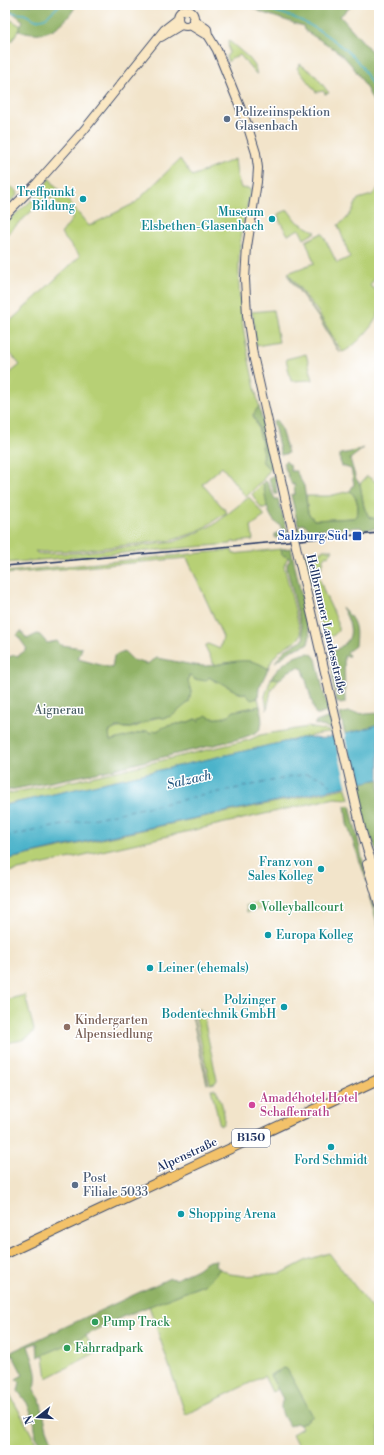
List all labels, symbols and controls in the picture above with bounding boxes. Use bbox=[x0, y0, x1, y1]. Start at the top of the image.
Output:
place label: Polizeiinspektion Glasenbach bbox=[235, 105, 330, 134]
marker: Polizeiinspektion Glasenbach bbox=[222, 114, 232, 124]
place label: Treffpunkt Bildung bbox=[17, 185, 76, 214]
marker: Treffpunkt Bildung bbox=[78, 194, 88, 204]
place label: Museum Elsbethen-Glasenbach bbox=[141, 205, 264, 234]
marker: Museum Elsbethen-Glasenbach bbox=[267, 214, 277, 224]
place label: Salzburg Süd bbox=[278, 529, 348, 544]
marker: Salzburg Süd bbox=[351, 530, 363, 542]
street label: Hellbrunner Landesstraße bbox=[303, 553, 349, 695]
park label: Aignerau bbox=[33, 703, 84, 718]
water label: Salzach bbox=[165, 767, 214, 793]
place label: Franz von Sales Kolleg bbox=[248, 855, 314, 884]
marker: Franz von Sales Kolleg bbox=[316, 864, 326, 874]
place label: Volleyballcourt bbox=[260, 900, 344, 915]
marker: Volleyballcourt bbox=[248, 902, 258, 912]
place label: Europa Kolleg bbox=[276, 928, 354, 943]
marker: Europa Kolleg bbox=[263, 930, 273, 940]
place label: Leiner (ehemals) bbox=[158, 961, 249, 976]
marker: Leiner (ehemals) bbox=[145, 963, 155, 973]
place label: Polzinger Bodentechnik GmbH bbox=[161, 993, 276, 1022]
marker: Polzinger Bodentechnik GmbH bbox=[279, 1002, 289, 1012]
place label: Kindergarten Alpensiedlung bbox=[74, 1013, 154, 1042]
marker: Kindergarten Alpensiedlung bbox=[62, 1022, 72, 1032]
place label: Amadéhotel Hotel Schaffenrath bbox=[259, 1091, 358, 1120]
marker: Amadéhotel Hotel Schaffenrath bbox=[247, 1100, 257, 1110]
road number: B150 bbox=[232, 1129, 270, 1147]
street label: Alpenstraße bbox=[153, 1134, 220, 1176]
marker: Ford Schmidt bbox=[326, 1142, 336, 1152]
place label: Ford Schmidt bbox=[294, 1153, 369, 1168]
place label: Post Filiale 5033 bbox=[83, 1171, 149, 1200]
marker: Post Filiale 5033 bbox=[70, 1180, 80, 1190]
place label: Shopping Arena bbox=[189, 1207, 277, 1222]
marker: Shopping Arena bbox=[176, 1209, 186, 1219]
place label: Pump Track bbox=[103, 1315, 170, 1330]
marker: Pump Track bbox=[90, 1317, 100, 1327]
place label: Fahrradpark bbox=[75, 1341, 144, 1356]
marker: Fahrradpark bbox=[62, 1343, 72, 1353]
north arrow bbox=[18, 1397, 58, 1437]
text: N bbox=[21, 1413, 37, 1426]

